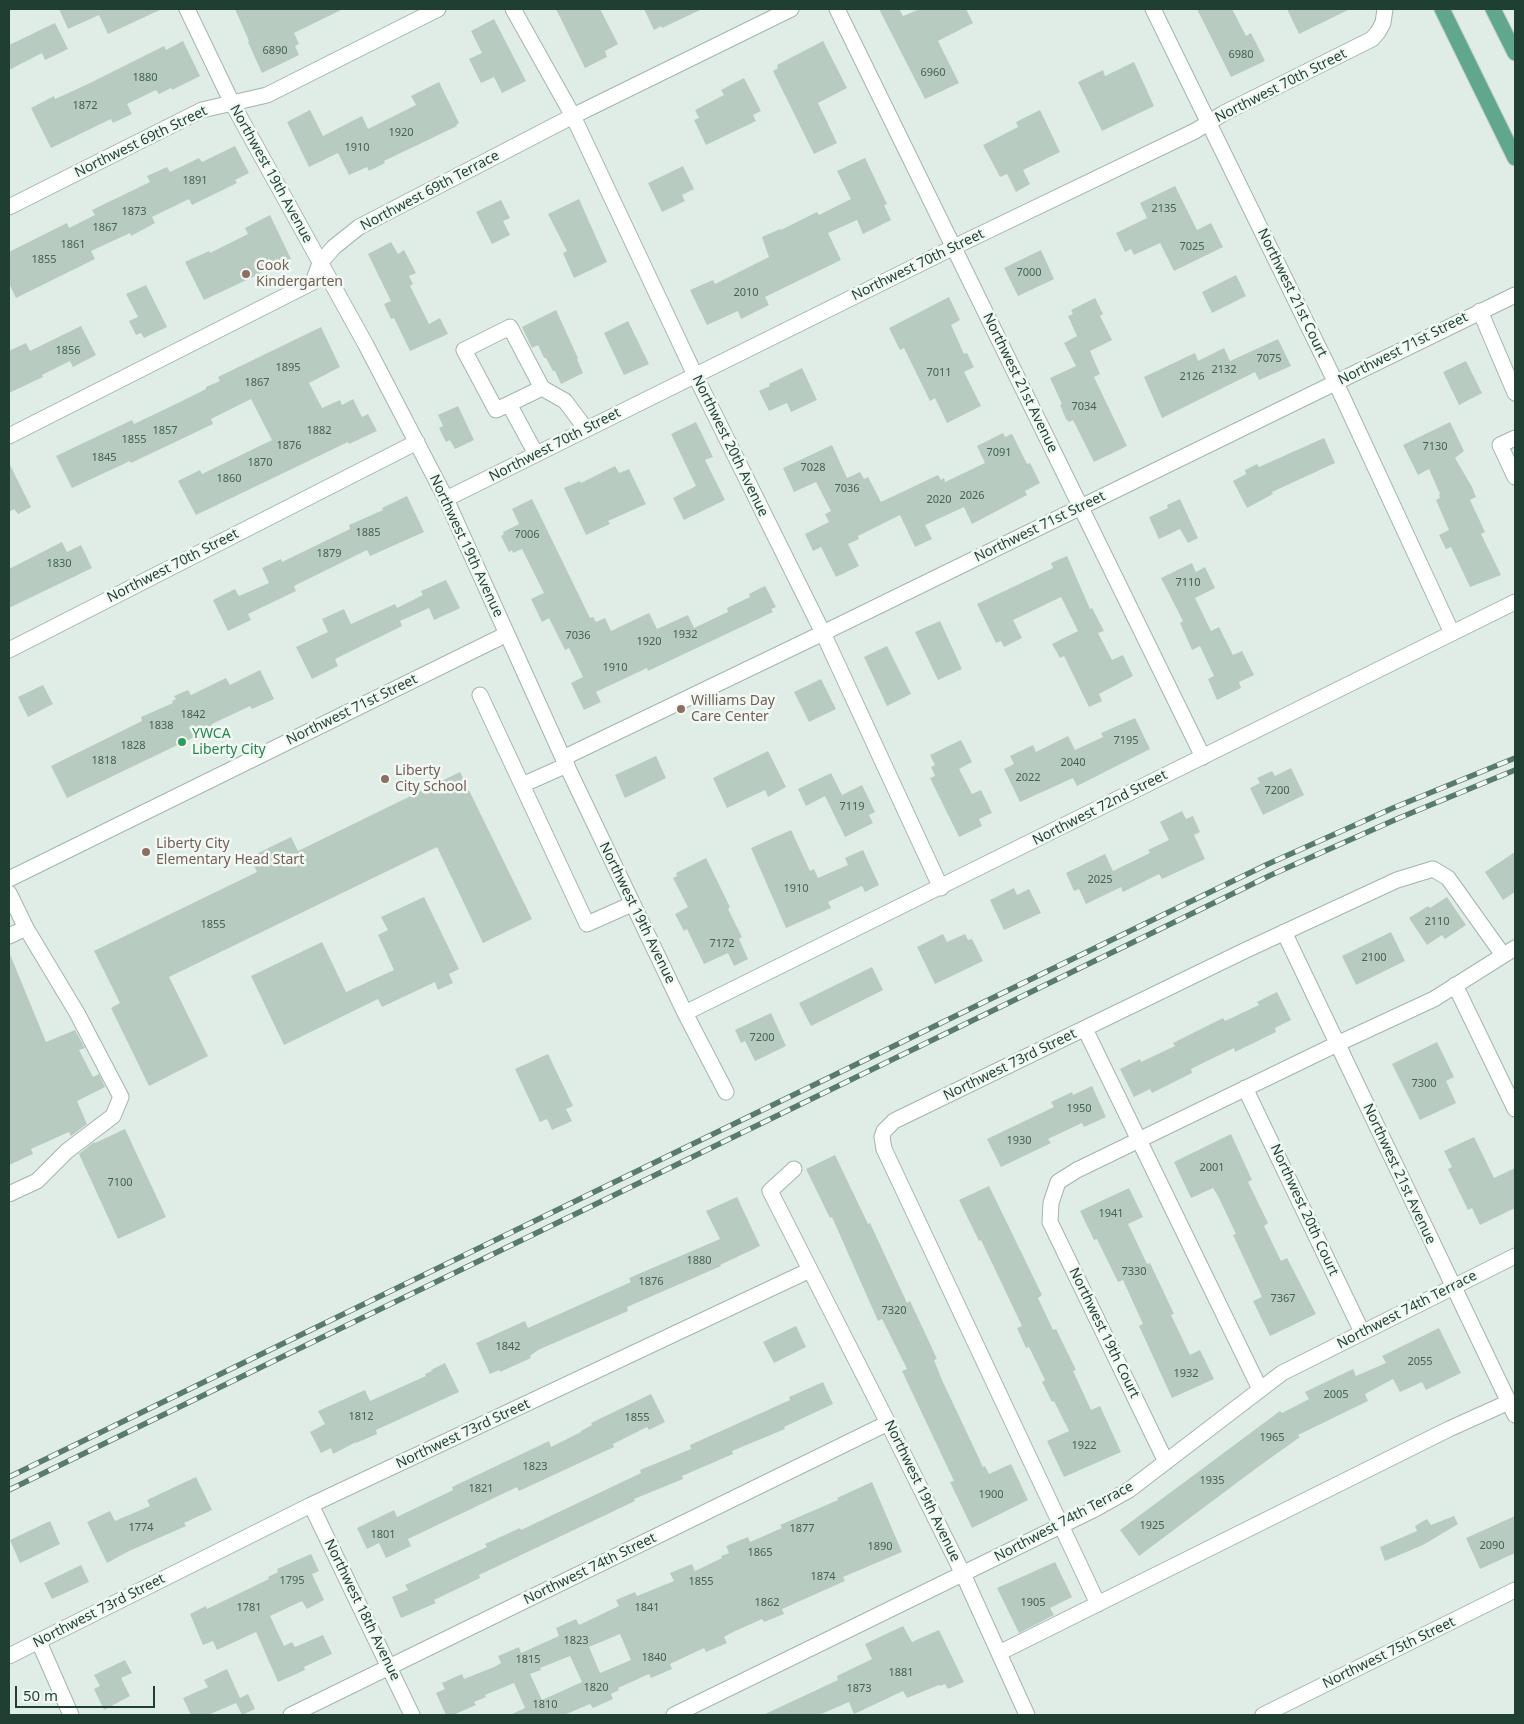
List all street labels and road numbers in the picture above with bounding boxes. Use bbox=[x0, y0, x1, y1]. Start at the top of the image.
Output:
street label: Northwest 70th Street bbox=[1212, 46, 1350, 126]
street label: Northwest 19th Avenue bbox=[226, 102, 316, 246]
street label: Northwest 69th Street bbox=[72, 103, 210, 181]
street label: Northwest 69th Terrace bbox=[358, 147, 502, 235]
street label: Northwest 70th Street bbox=[849, 226, 987, 304]
street label: Northwest 21st Court bbox=[1254, 226, 1330, 360]
street label: Northwest 71st Street bbox=[1335, 309, 1471, 389]
street label: Northwest 21st Avenue bbox=[979, 310, 1061, 456]
street label: Northwest 20th Avenue bbox=[688, 372, 772, 520]
street label: Northwest 70th Street bbox=[486, 405, 624, 485]
street label: Northwest 19th Avenue bbox=[426, 472, 506, 620]
street label: Northwest 71st Street bbox=[972, 488, 1108, 566]
street label: Northwest 70th Street bbox=[104, 526, 242, 606]
street label: Northwest 71st Street bbox=[284, 671, 420, 749]
street label: Northwest 72nd Street bbox=[1030, 767, 1170, 849]
street label: Northwest 19th Avenue bbox=[595, 839, 679, 987]
street label: Northwest 73rd Street bbox=[941, 1026, 1079, 1104]
street label: Northwest 21st Avenue bbox=[1359, 1101, 1439, 1247]
street label: Northwest 20th Court bbox=[1266, 1142, 1342, 1278]
street label: Northwest 19th Court bbox=[1065, 1265, 1143, 1401]
street label: Northwest 74th Terrace bbox=[1334, 1267, 1480, 1353]
street label: Northwest 73rd Street bbox=[393, 1396, 533, 1472]
street label: Northwest 19th Avenue bbox=[880, 1417, 964, 1565]
street label: Northwest 74th Terrace bbox=[992, 1478, 1136, 1566]
street label: Northwest 74th Street bbox=[521, 1530, 659, 1608]
street label: Northwest 18th Avenue bbox=[320, 1536, 404, 1684]
street label: Northwest 73rd Street bbox=[30, 1570, 168, 1652]
street label: Northwest 75th Street bbox=[1320, 1614, 1458, 1692]

